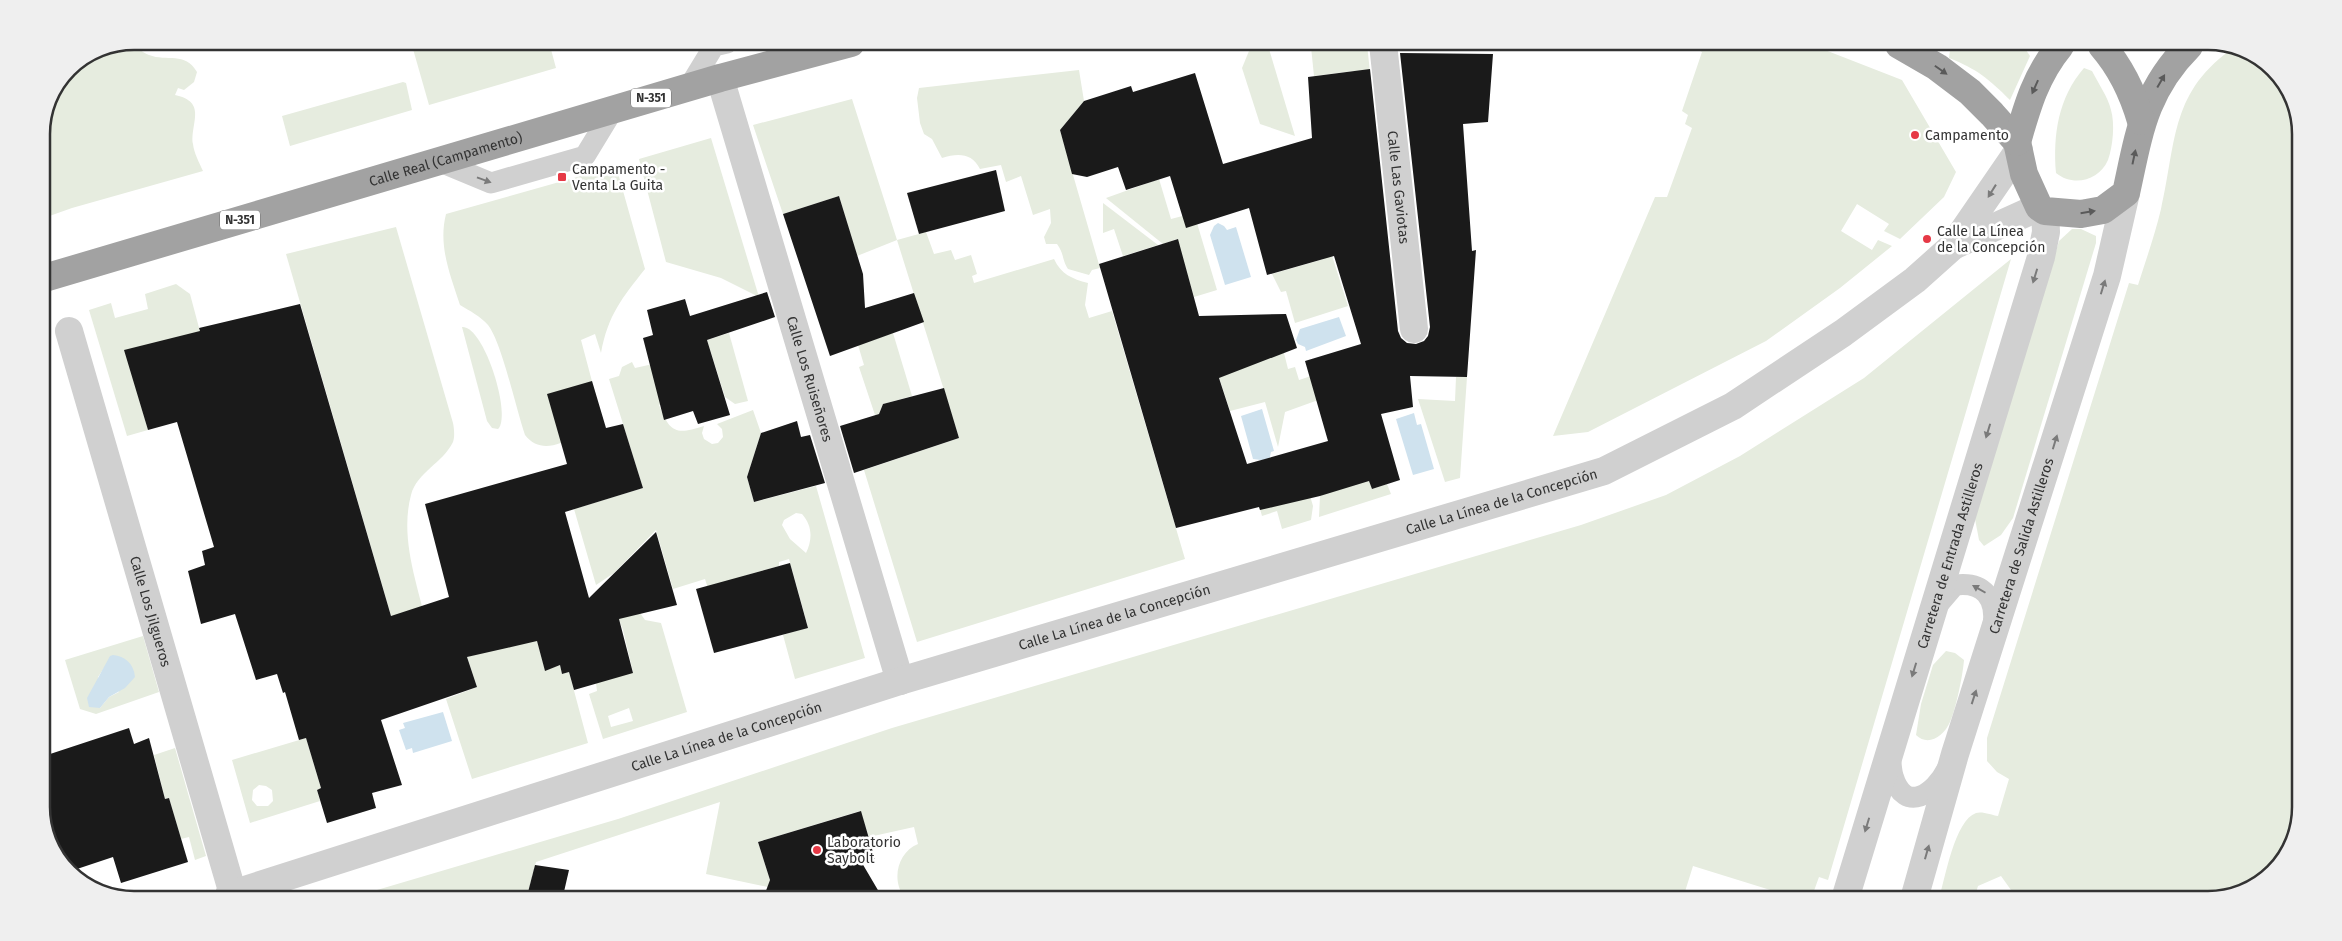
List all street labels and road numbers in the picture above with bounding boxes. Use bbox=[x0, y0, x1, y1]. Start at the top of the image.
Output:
road number: N-351 bbox=[631, 89, 671, 108]
street label: Calle Real (Campamento) bbox=[367, 129, 524, 190]
street label: Calle Las Gaviotas bbox=[1384, 130, 1413, 245]
road number: N-351 bbox=[220, 210, 260, 230]
street label: Calle Los Ruiseñores bbox=[783, 314, 837, 444]
street label: Carretera de Salida Astilleros bbox=[1985, 455, 2057, 636]
street label: Carretera de Entrada Astilleros bbox=[1913, 460, 1986, 651]
street label: Calle La Línea de la Concepción bbox=[1404, 465, 1599, 538]
street label: Calle Los Jilgueros bbox=[126, 554, 175, 669]
street label: Calle La Línea de la Concepción bbox=[1016, 580, 1212, 654]
street label: Calle La Línea de la Concepción bbox=[629, 698, 824, 775]

